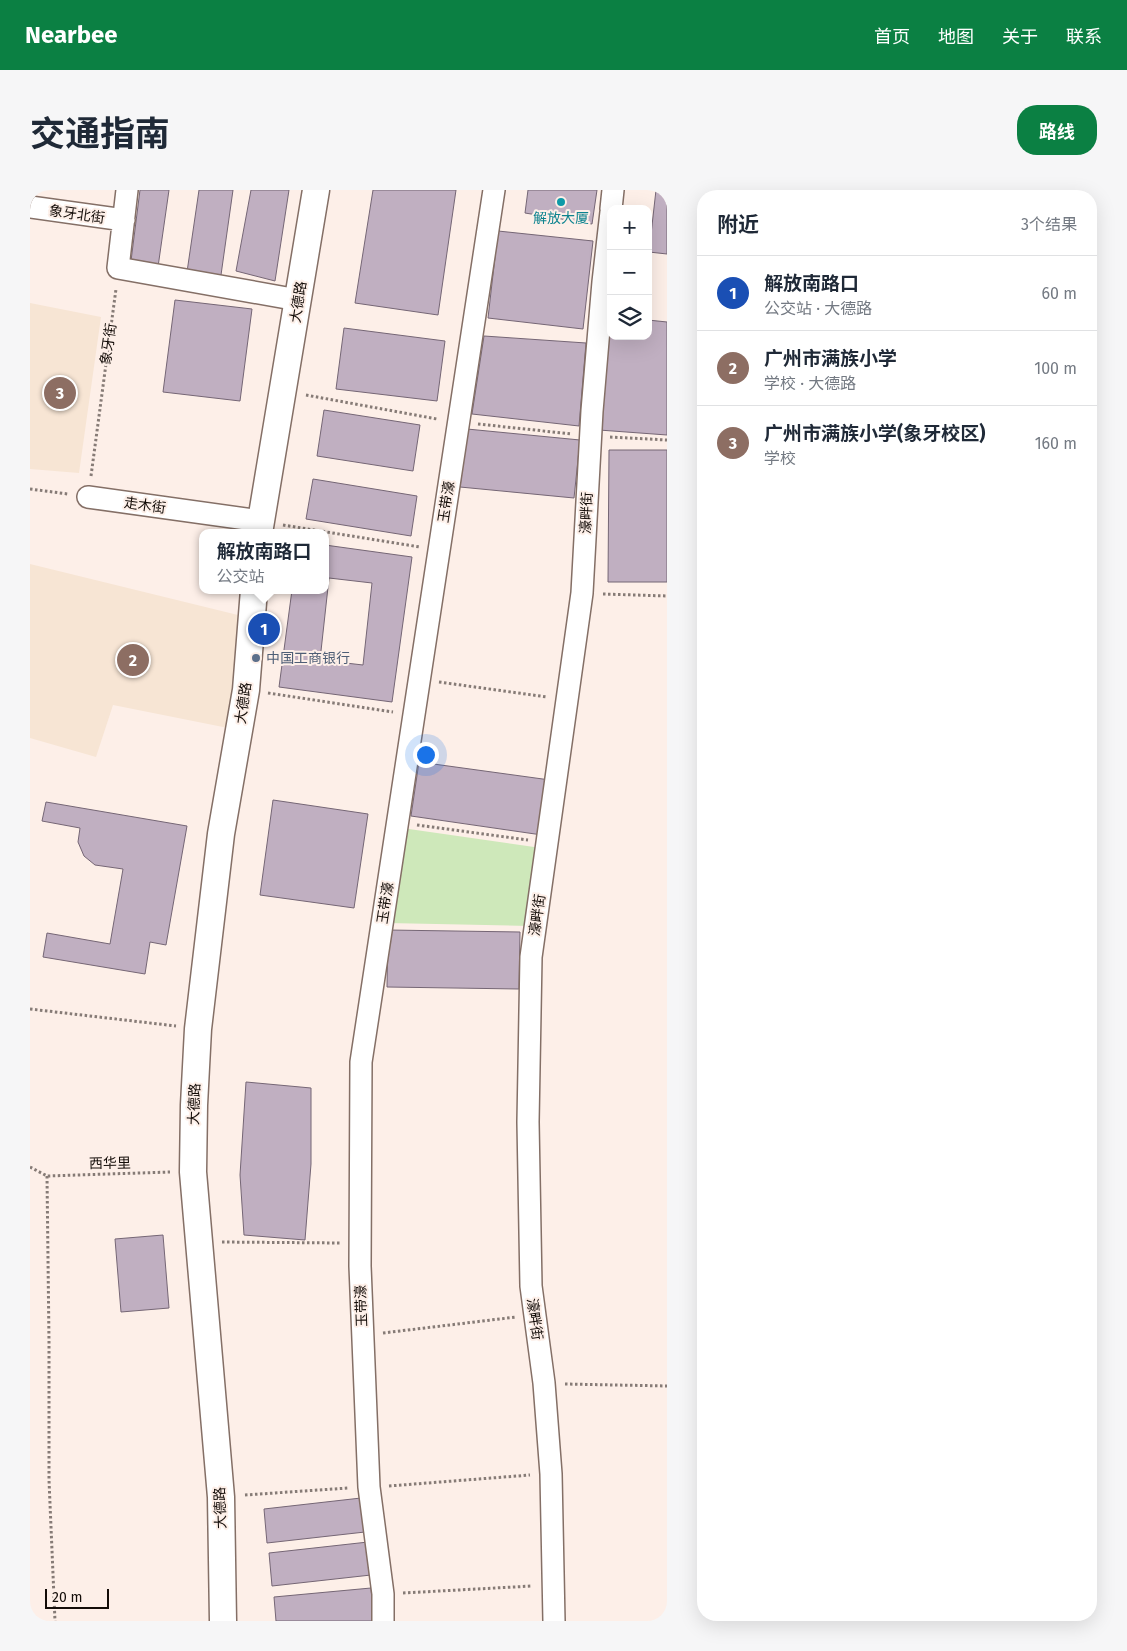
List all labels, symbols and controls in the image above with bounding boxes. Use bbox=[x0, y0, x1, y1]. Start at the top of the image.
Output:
text: Nearbee bbox=[25, 21, 118, 49]
text: 首页 bbox=[874, 26, 910, 48]
text: 地图 bbox=[938, 26, 974, 48]
text: 关于 bbox=[1002, 26, 1038, 48]
text: 联系 bbox=[1066, 26, 1102, 48]
button: 路线 bbox=[1017, 105, 1097, 155]
text: 交通指南 bbox=[30, 113, 170, 155]
marker: 解放大厦 bbox=[555, 196, 567, 208]
street label: 象牙北街 bbox=[48, 202, 106, 227]
map controls bbox=[607, 205, 652, 340]
button: + bbox=[607, 205, 652, 250]
place label: 解放大厦 bbox=[533, 210, 589, 227]
text: 附近 bbox=[717, 212, 759, 238]
text: 3个结果 bbox=[1021, 215, 1077, 234]
button: − bbox=[607, 250, 652, 295]
text: 解放南路口 bbox=[764, 272, 859, 295]
street label: 大德路 bbox=[287, 280, 310, 324]
text: 1 bbox=[729, 284, 737, 303]
text: 60 m bbox=[1042, 284, 1077, 303]
button: layers bbox=[607, 295, 652, 340]
text: 公交站 · 大德路 bbox=[764, 299, 872, 318]
street label: 象牙街 bbox=[97, 322, 120, 366]
text: 广州市满族小学 bbox=[764, 347, 897, 370]
text: 2 bbox=[729, 359, 737, 378]
text: 100 m bbox=[1034, 359, 1077, 378]
pin: 3 bbox=[44, 374, 76, 412]
text: 学校 · 大德路 bbox=[764, 374, 856, 393]
text: 广州市满族小学(象牙校区) bbox=[764, 422, 985, 445]
text: 3 bbox=[729, 434, 737, 453]
text: 160 m bbox=[1035, 434, 1077, 453]
text: 学校 bbox=[764, 449, 796, 468]
street label: 玉带濠 bbox=[435, 480, 458, 524]
street label: 濠畔街 bbox=[577, 492, 596, 534]
street label: 走木街 bbox=[123, 494, 167, 517]
popup bbox=[199, 529, 329, 594]
text: 解放南路口 bbox=[216, 540, 312, 563]
text: 公交站 bbox=[216, 567, 265, 586]
pin: 1 bbox=[248, 610, 280, 648]
pin: 2 bbox=[117, 641, 149, 679]
place label: 中国工商银行 bbox=[266, 650, 350, 667]
marker: 中国工商银行 bbox=[250, 652, 262, 664]
street label: 大德路 bbox=[232, 681, 255, 725]
your location bbox=[413, 742, 439, 768]
street label: 玉带濠 bbox=[374, 881, 397, 925]
street label: 濠畔街 bbox=[526, 893, 549, 937]
street label: 大德路 bbox=[185, 1083, 204, 1125]
street label: 西华里 bbox=[89, 1155, 131, 1172]
street label: 玉带濠 bbox=[352, 1285, 371, 1327]
street label: 濠畔街 bbox=[523, 1297, 546, 1341]
street label: 大德路 bbox=[211, 1487, 230, 1529]
scale bar bbox=[45, 1586, 109, 1609]
text: 20 m bbox=[52, 1589, 82, 1606]

